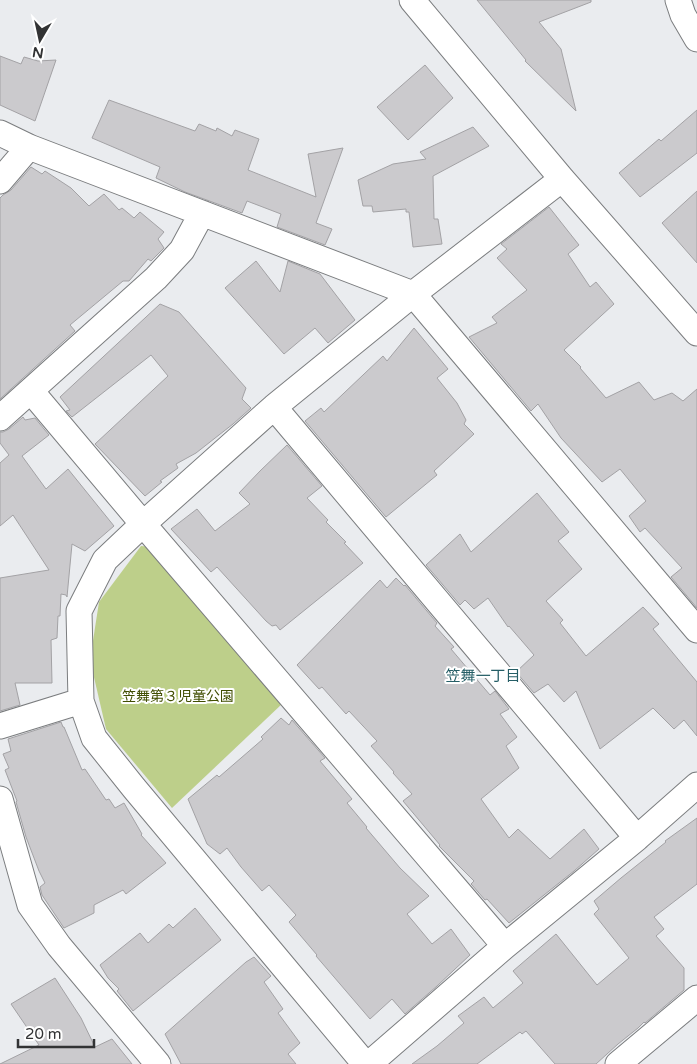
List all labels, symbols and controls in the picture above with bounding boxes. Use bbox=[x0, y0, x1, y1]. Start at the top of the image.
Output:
north arrow bbox=[15, 15, 65, 65]
text: N bbox=[31, 43, 45, 62]
district label: 笠舞一丁目 bbox=[445, 667, 521, 685]
park label: 笠舞第３児童公園 bbox=[122, 688, 234, 705]
scale bar bbox=[18, 1016, 94, 1048]
text: 20 m bbox=[25, 1025, 62, 1043]

